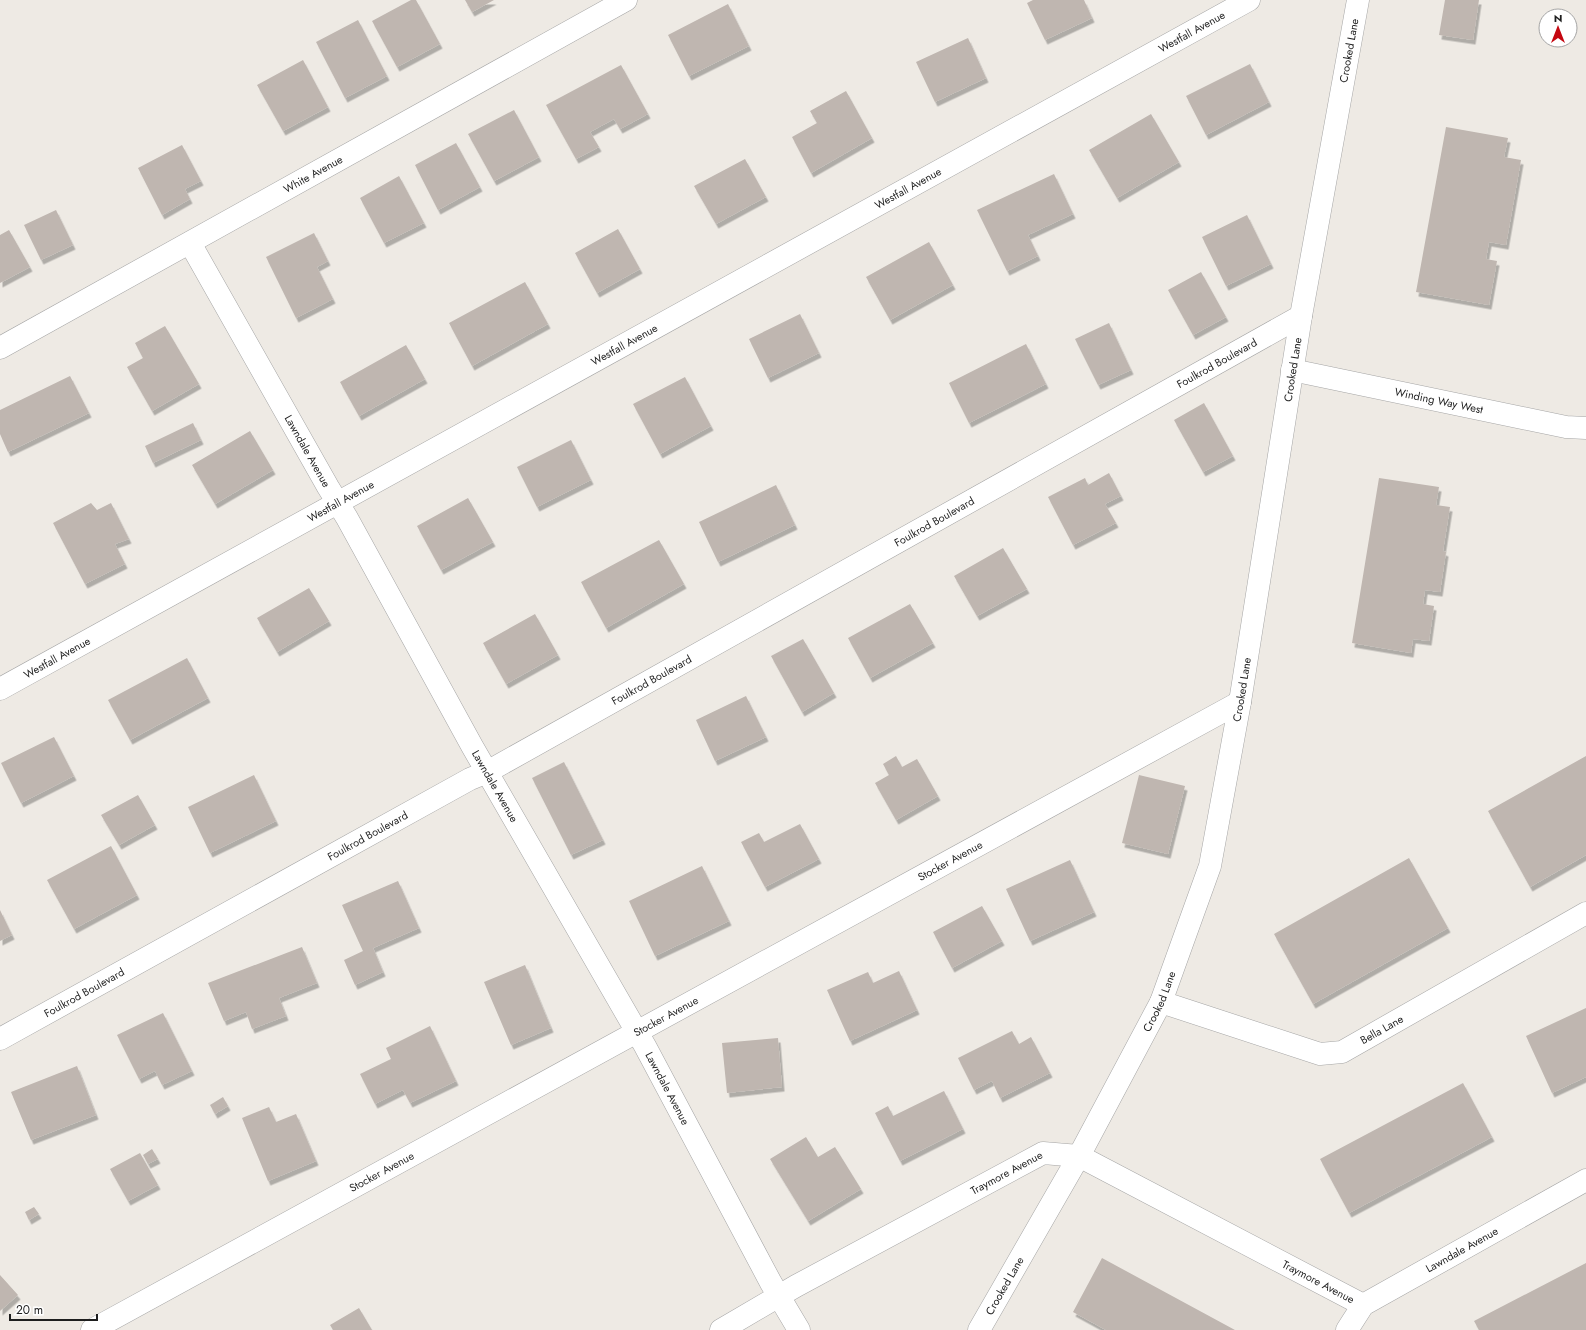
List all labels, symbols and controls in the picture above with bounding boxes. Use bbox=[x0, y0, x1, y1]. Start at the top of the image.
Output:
street label: Westfall Avenue bbox=[1155, 7, 1228, 56]
north arrow bbox=[1538, 8, 1578, 48]
text: N bbox=[1554, 10, 1562, 26]
street label: Crooked Lane bbox=[1335, 17, 1363, 84]
street label: White Avenue bbox=[280, 151, 346, 197]
street label: Westfall Avenue bbox=[872, 163, 945, 213]
street label: Westfall Avenue bbox=[588, 320, 661, 369]
street label: Foulkrod Boulevard bbox=[1174, 334, 1260, 392]
street label: Crooked Lane bbox=[1280, 336, 1306, 403]
street label: Winding Way West bbox=[1393, 384, 1485, 418]
street label: Lawndale Avenue bbox=[281, 412, 335, 490]
street label: Westfall Avenue bbox=[304, 476, 377, 526]
street label: Foulkrod Boulevard bbox=[891, 493, 977, 550]
street label: Westfall Avenue bbox=[21, 633, 93, 682]
street label: Foulkrod Boulevard bbox=[608, 651, 695, 709]
street label: Crooked Lane bbox=[1229, 656, 1255, 723]
street label: Lawndale Avenue bbox=[468, 747, 522, 825]
street label: Foulkrod Boulevard bbox=[324, 807, 411, 864]
street label: Stocker Avenue bbox=[915, 836, 986, 885]
street label: Foulkrod Boulevard bbox=[41, 964, 127, 1021]
street label: Crooked Lane bbox=[1139, 969, 1180, 1035]
street label: Stocker Avenue bbox=[630, 992, 701, 1040]
street label: Bella Lane bbox=[1357, 1011, 1406, 1048]
street label: Lawndale Avenue bbox=[641, 1049, 694, 1128]
street label: Stocker Avenue bbox=[346, 1147, 417, 1196]
street label: Traymore Avenue bbox=[968, 1147, 1046, 1199]
street label: Lawndale Avenue bbox=[1423, 1223, 1501, 1276]
street label: Crooked Lane bbox=[981, 1253, 1028, 1318]
street label: Traymore Avenue bbox=[1279, 1256, 1358, 1307]
scale bar bbox=[10, 1296, 97, 1322]
text: 20 m bbox=[16, 1301, 43, 1319]

